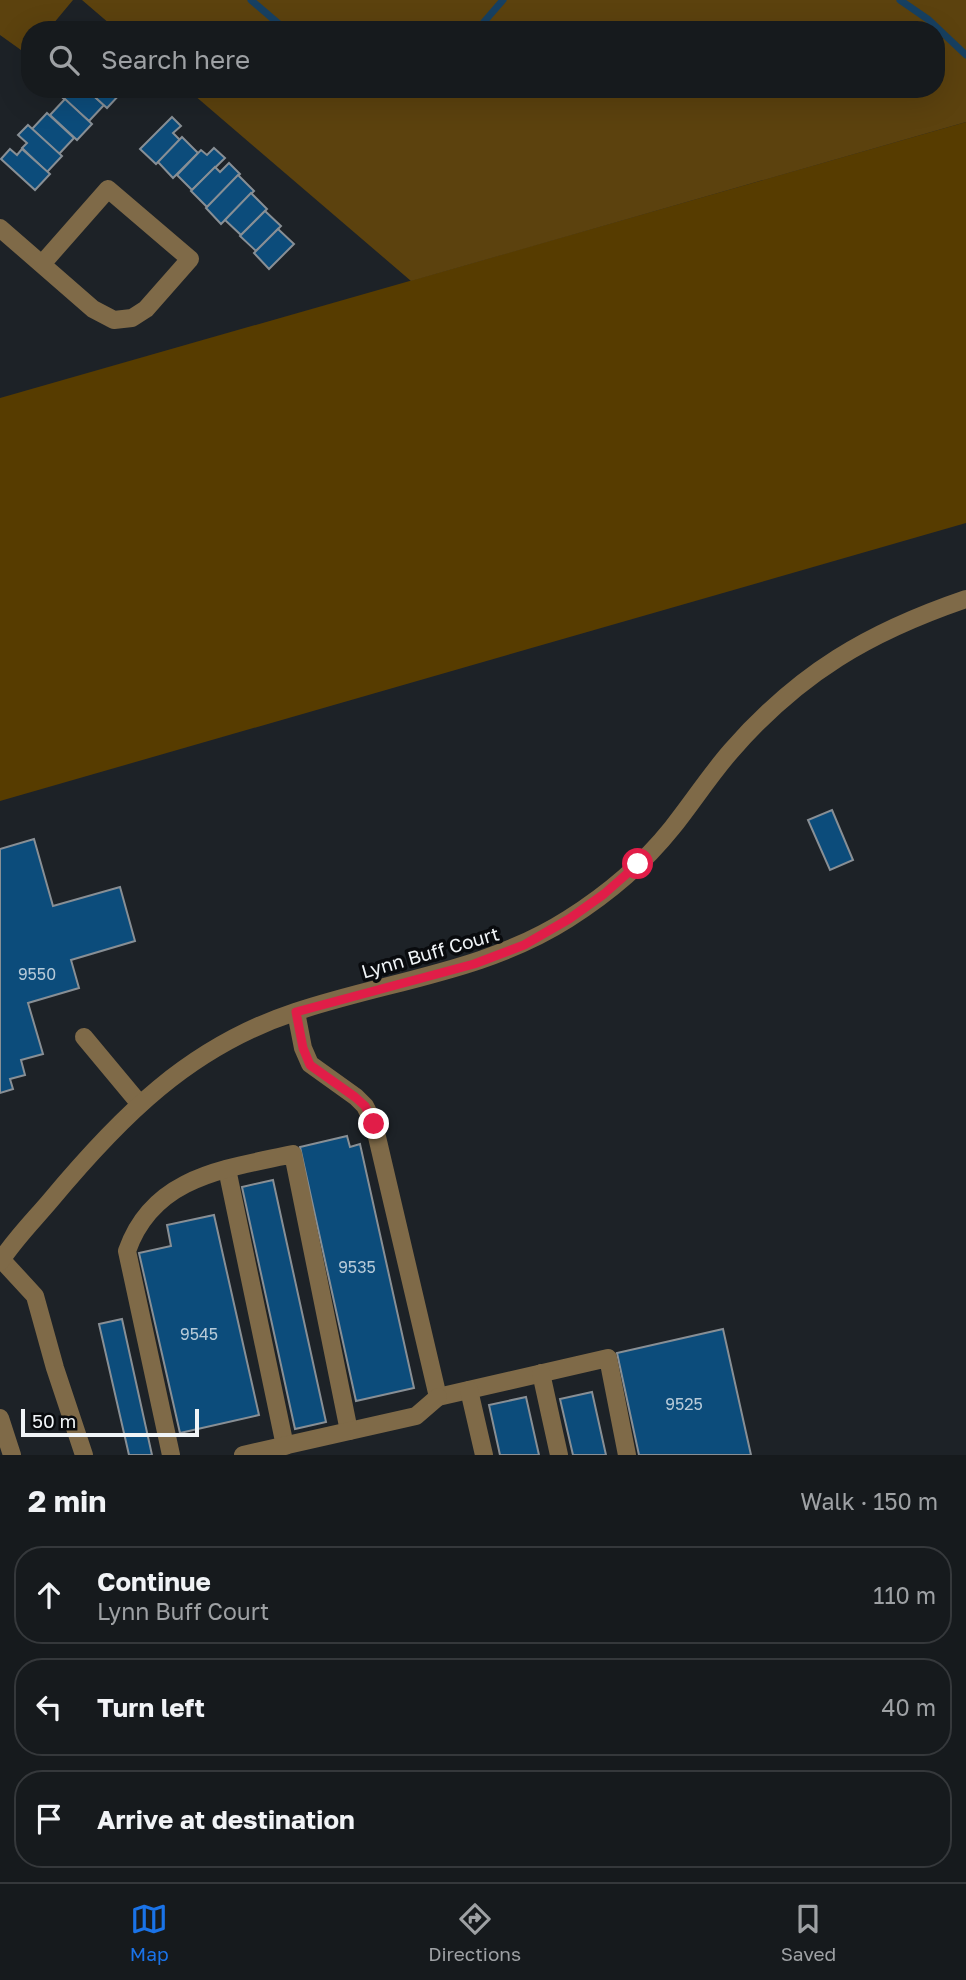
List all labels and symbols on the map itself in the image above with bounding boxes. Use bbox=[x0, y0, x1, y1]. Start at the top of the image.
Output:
route start bbox=[622, 848, 653, 879]
street label: Lynn Buff Court bbox=[358, 921, 502, 983]
house number: 9550 bbox=[18, 964, 56, 984]
route end bbox=[358, 1108, 389, 1139]
house number: 9535 bbox=[338, 1257, 376, 1277]
house number: 9545 bbox=[180, 1324, 218, 1344]
house number: 9525 bbox=[665, 1394, 703, 1414]
scale bar bbox=[21, 1406, 200, 1438]

